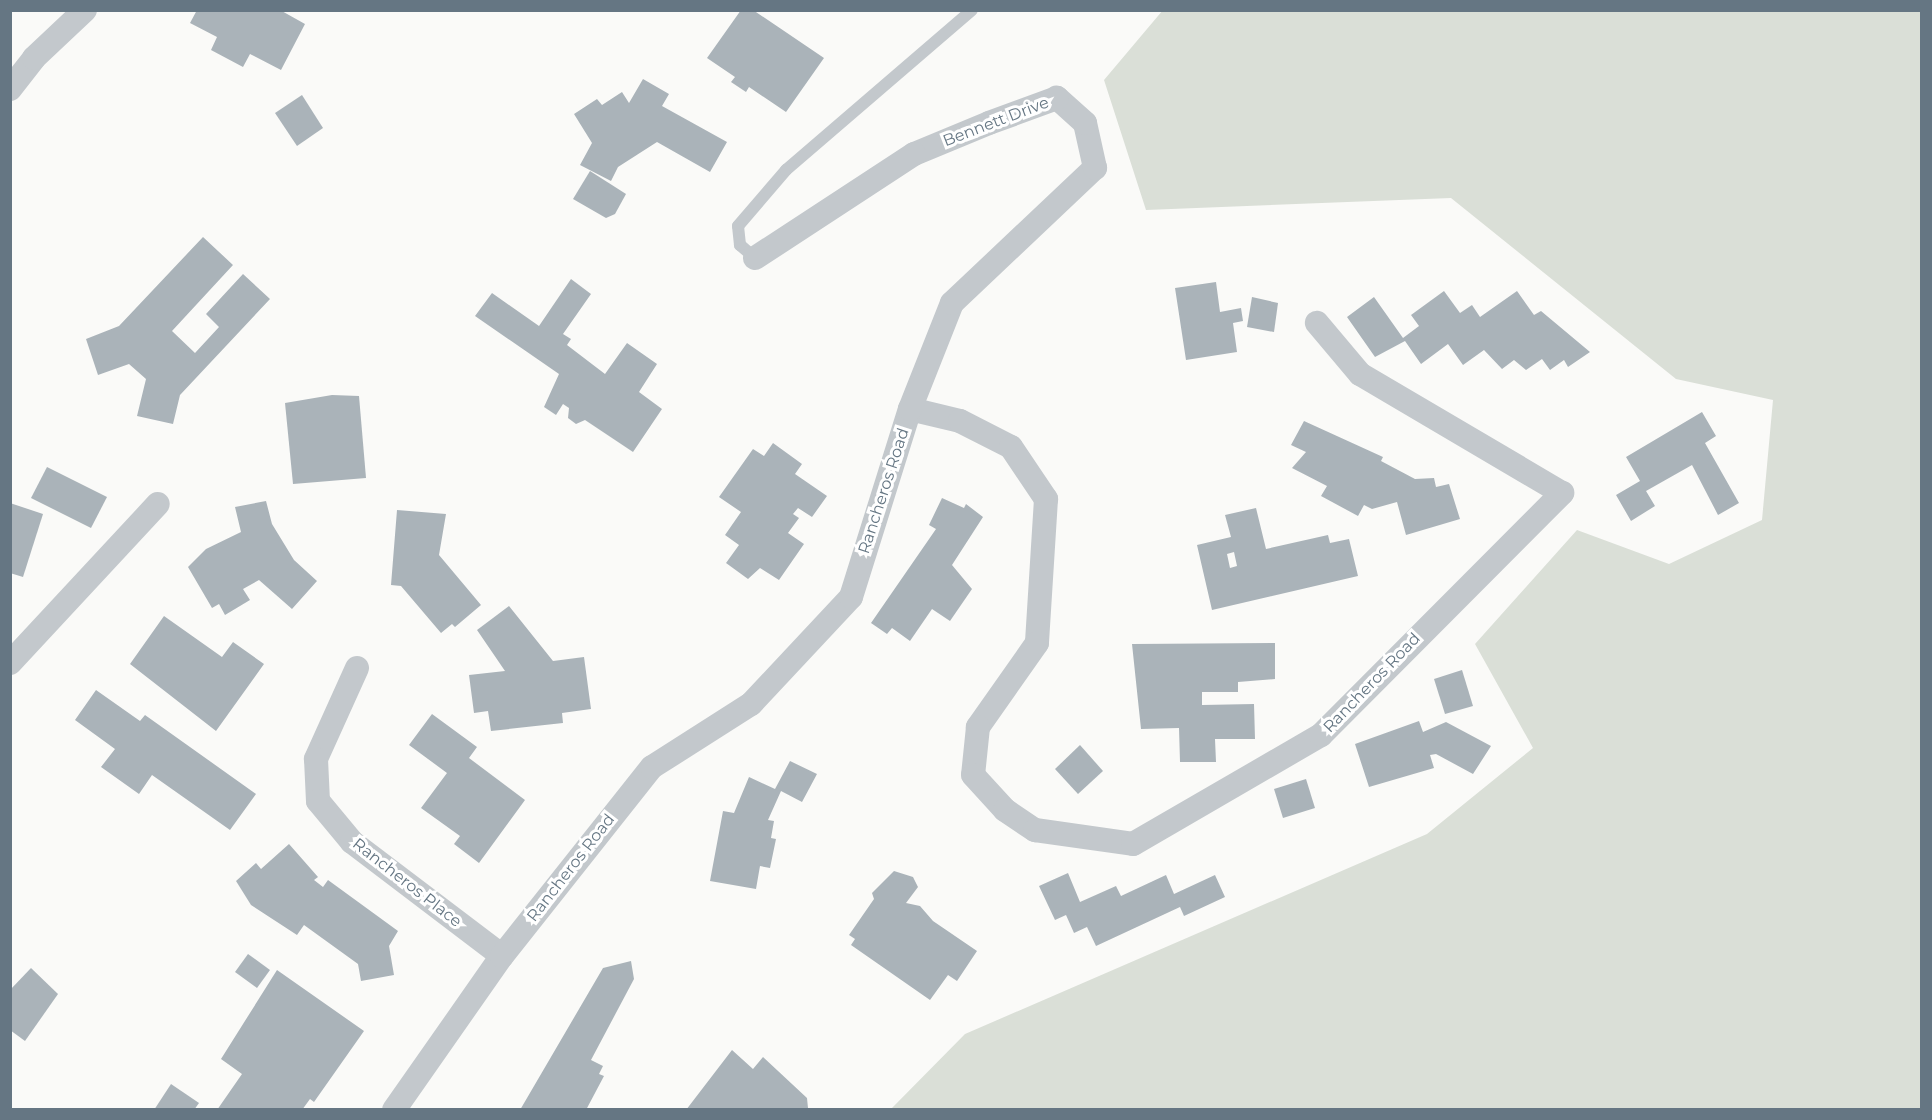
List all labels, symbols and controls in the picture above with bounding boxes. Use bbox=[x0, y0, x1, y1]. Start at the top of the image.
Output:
street label: Bennett Drive bbox=[940, 93, 1052, 151]
street label: Rancheros Road bbox=[855, 426, 913, 556]
street label: Rancheros Road bbox=[1320, 629, 1424, 737]
street label: Rancheros Road bbox=[523, 810, 619, 926]
street label: Rancheros Place bbox=[349, 834, 465, 932]

